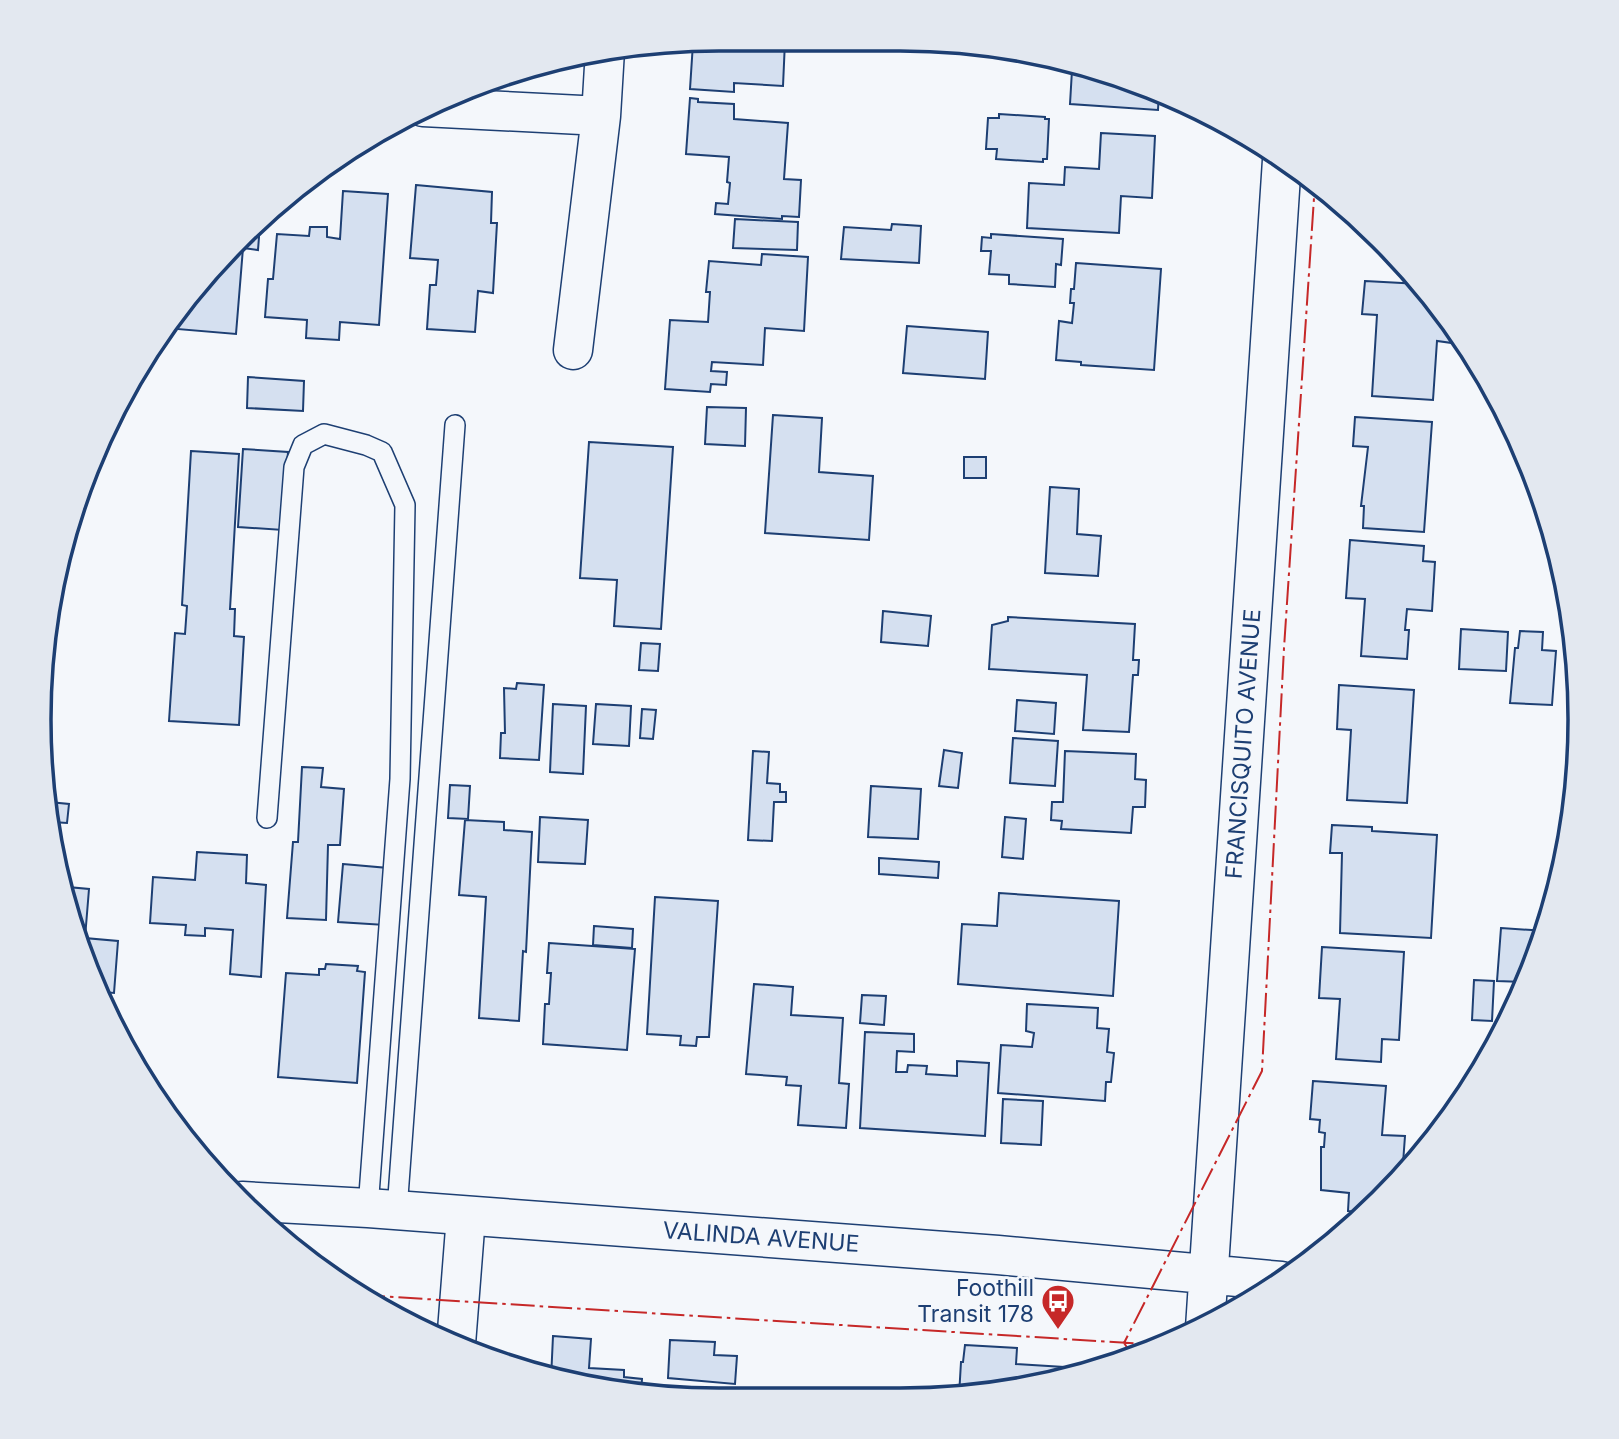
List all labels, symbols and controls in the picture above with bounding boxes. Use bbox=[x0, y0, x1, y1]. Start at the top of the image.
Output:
street label: FRANCISQUITO AVENUE bbox=[1220, 608, 1266, 880]
street label: VALINDA AVENUE bbox=[662, 1216, 860, 1258]
place label: Foothill Transit 178 bbox=[917, 1274, 1034, 1328]
bus stop icon: Foothill Transit 178 bbox=[1039, 1282, 1077, 1331]

